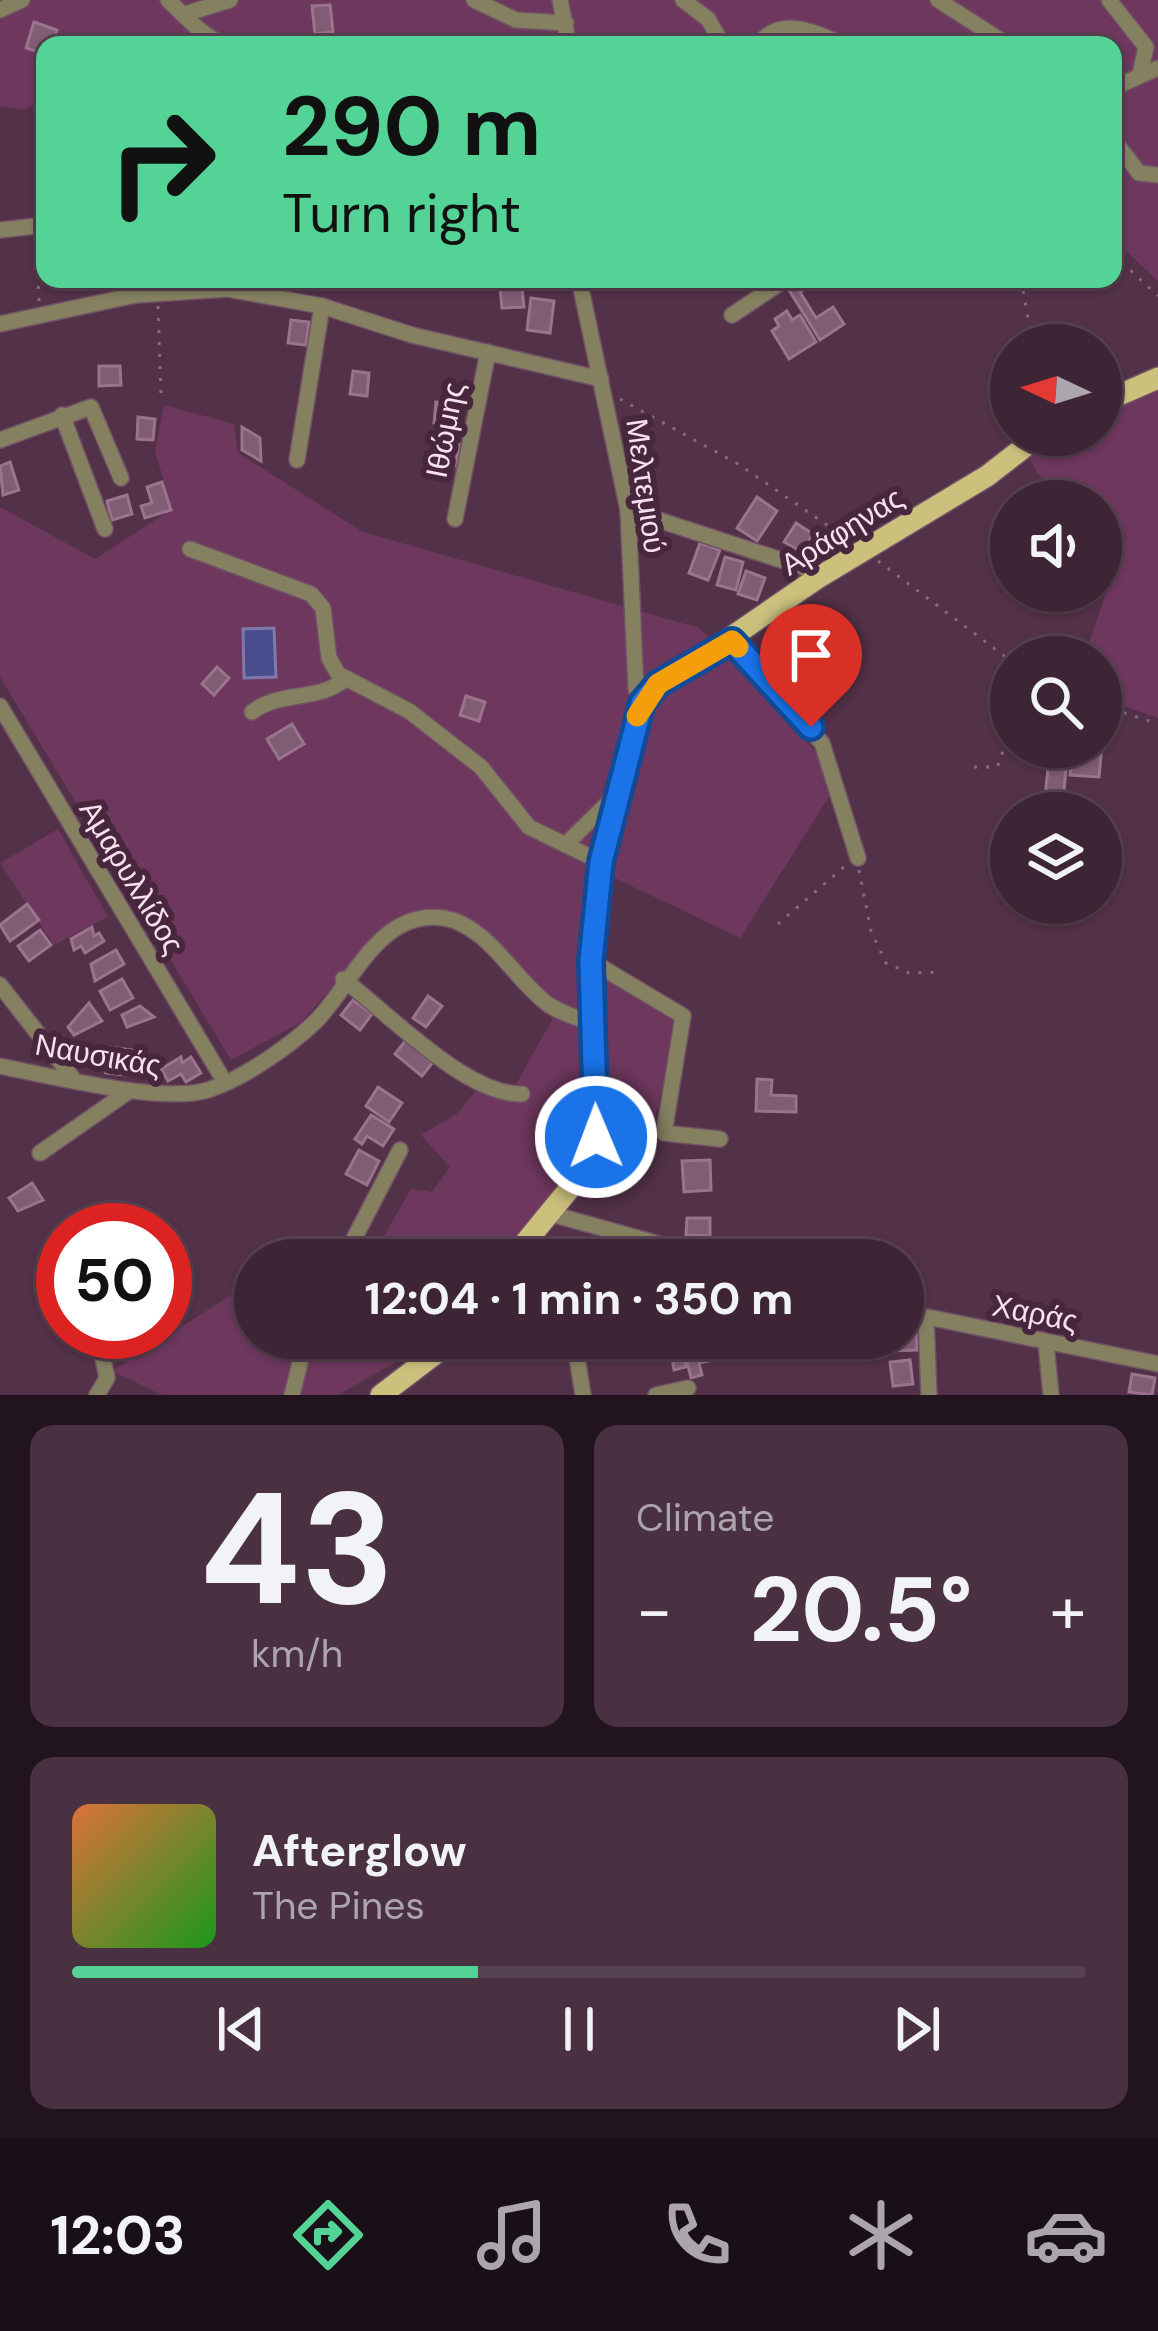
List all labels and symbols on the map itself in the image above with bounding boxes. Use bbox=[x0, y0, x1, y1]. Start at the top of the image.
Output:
north arrow bbox=[990, 324, 1122, 456]
street label: Ιθώμης bbox=[417, 379, 473, 481]
street label: Μελτεμιού bbox=[617, 416, 675, 556]
street label: Αράφηνας bbox=[773, 478, 911, 584]
pin bbox=[760, 604, 862, 727]
street label: Αμαρυλλίδος bbox=[71, 793, 193, 961]
street label: Ναυσικάς bbox=[32, 1025, 164, 1085]
position arrow bbox=[533, 1074, 659, 1200]
speed limit sign: 50 bbox=[36, 1203, 192, 1359]
street label: Χαράς bbox=[989, 1286, 1081, 1340]

